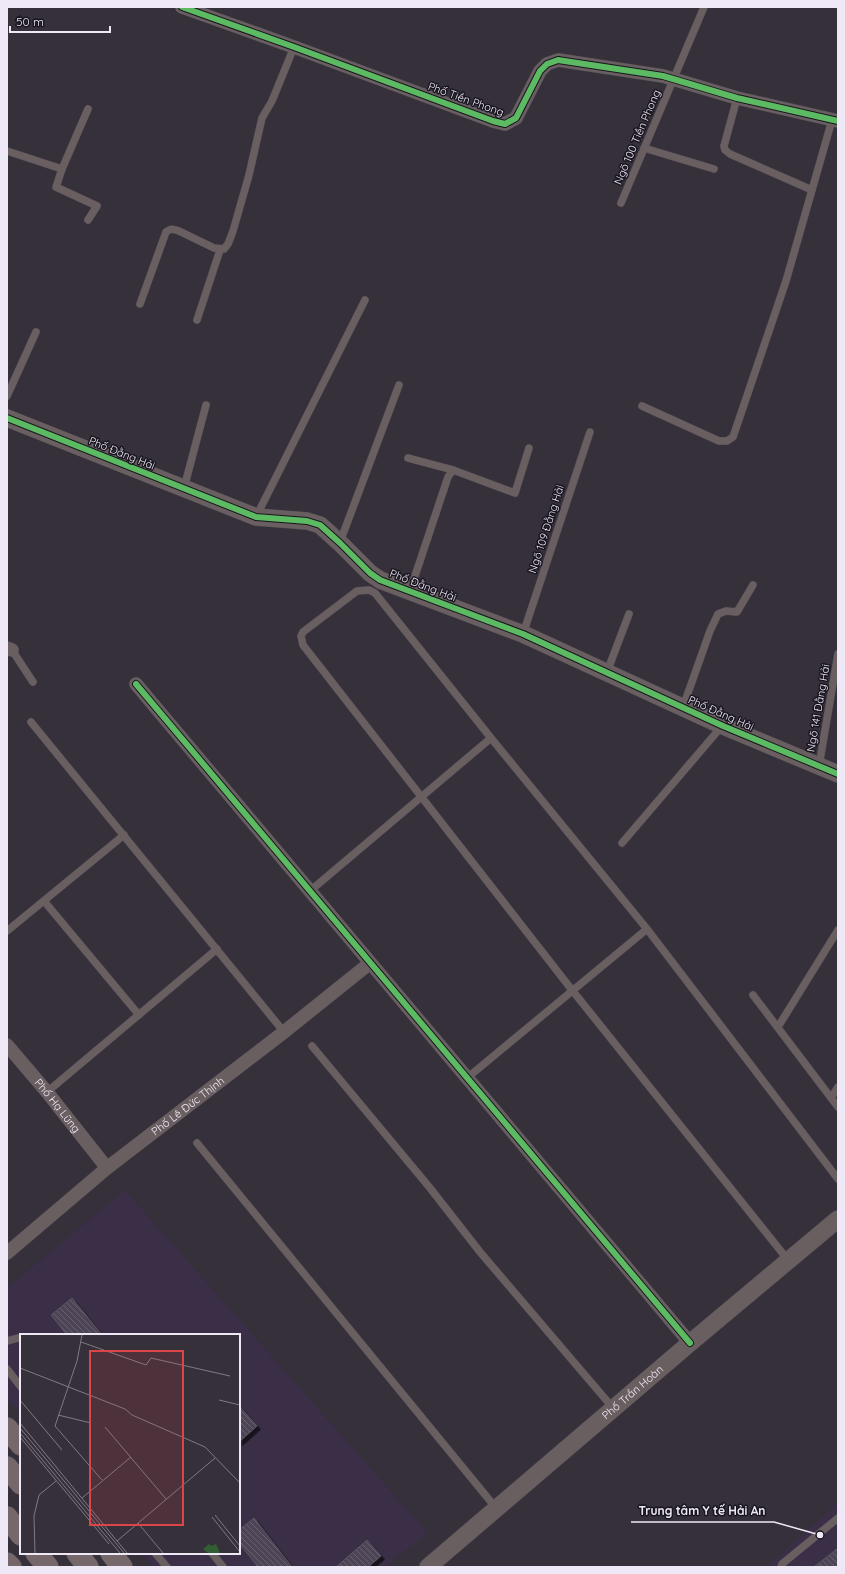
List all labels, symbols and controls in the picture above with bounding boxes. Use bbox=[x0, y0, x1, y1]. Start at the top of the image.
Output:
scale bar bbox=[10, 8, 110, 34]
text: 50 m bbox=[16, 14, 44, 29]
street label: Phố Tiền Phong bbox=[426, 79, 506, 119]
street label: Ngõ 100 Tiền Phong bbox=[611, 87, 663, 187]
street label: Phố Đằng Hải bbox=[87, 433, 157, 473]
street label: Ngõ 109 Đằng Hải bbox=[525, 483, 567, 575]
street label: Phố Đằng Hải bbox=[388, 566, 458, 604]
street label: Ngõ 141 Đằng Hải bbox=[803, 663, 833, 753]
street label: Phố Đằng Hải bbox=[686, 692, 756, 734]
street label: Phố Lê Đức Thịnh bbox=[148, 1074, 227, 1138]
street label: Phố Hạ Lũng bbox=[32, 1076, 83, 1136]
inset map bbox=[20, 1334, 240, 1554]
street label: Phố Trần Hoàn bbox=[599, 1362, 666, 1422]
callout: Trung tâm Y tế Hải An bbox=[631, 1498, 774, 1522]
text: Trung tâm Y tế Hải An bbox=[638, 1503, 766, 1518]

